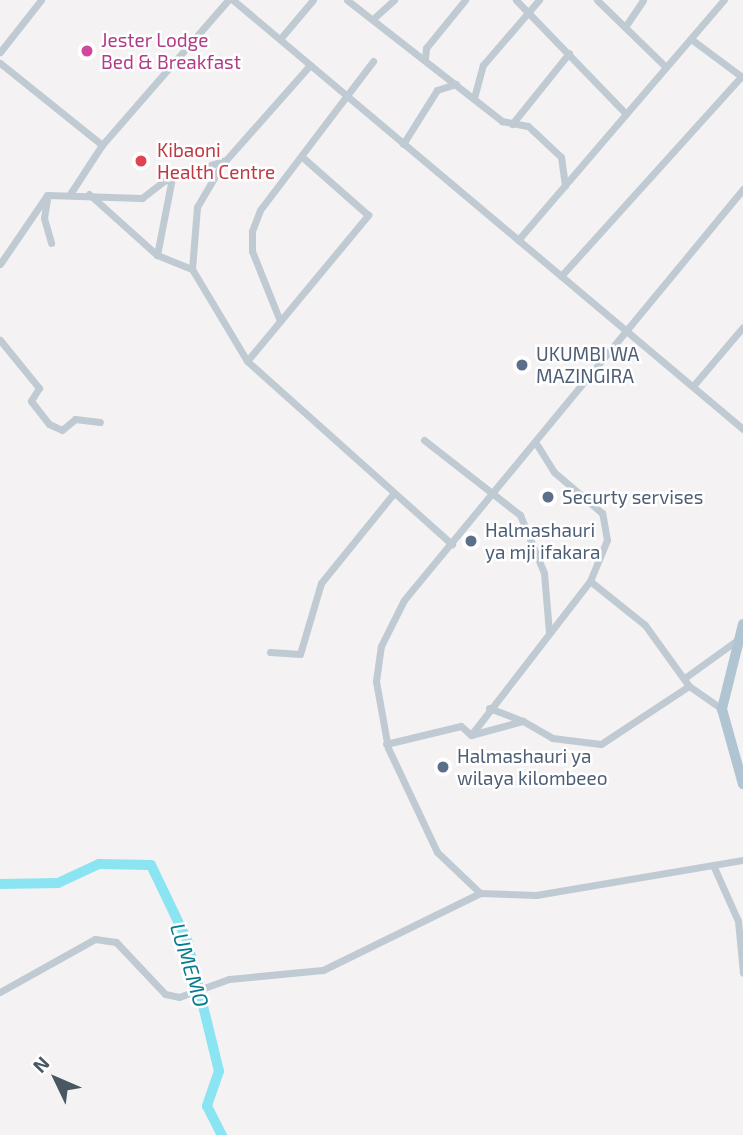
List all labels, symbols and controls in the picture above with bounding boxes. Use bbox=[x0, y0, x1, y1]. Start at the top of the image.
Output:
place label: Jester Lodge Bed & Breakfast bbox=[101, 29, 241, 73]
marker: Jester Lodge Bed & Breakfast bbox=[79, 43, 95, 59]
place label: Kibaoni Health Centre bbox=[157, 139, 275, 183]
marker: Kibaoni Health Centre bbox=[131, 151, 151, 171]
place label: UKUMBI WA MAZINGIRA bbox=[536, 343, 640, 387]
marker: UKUMBI WA MAZINGIRA bbox=[514, 357, 530, 373]
place label: Securty servises bbox=[562, 486, 704, 508]
marker: Securty servises bbox=[540, 489, 556, 505]
place label: Halmashauri ya mji ifakara bbox=[485, 519, 600, 563]
marker: Halmashauri ya mji ifakara bbox=[463, 533, 479, 549]
place label: Halmashauri ya wilaya kilombeeo bbox=[457, 745, 608, 789]
marker: Halmashauri ya wilaya kilombeeo bbox=[435, 759, 451, 775]
water label: LUMEMO bbox=[165, 920, 215, 1010]
north arrow bbox=[21, 1044, 91, 1114]
text: N bbox=[27, 1051, 54, 1077]

